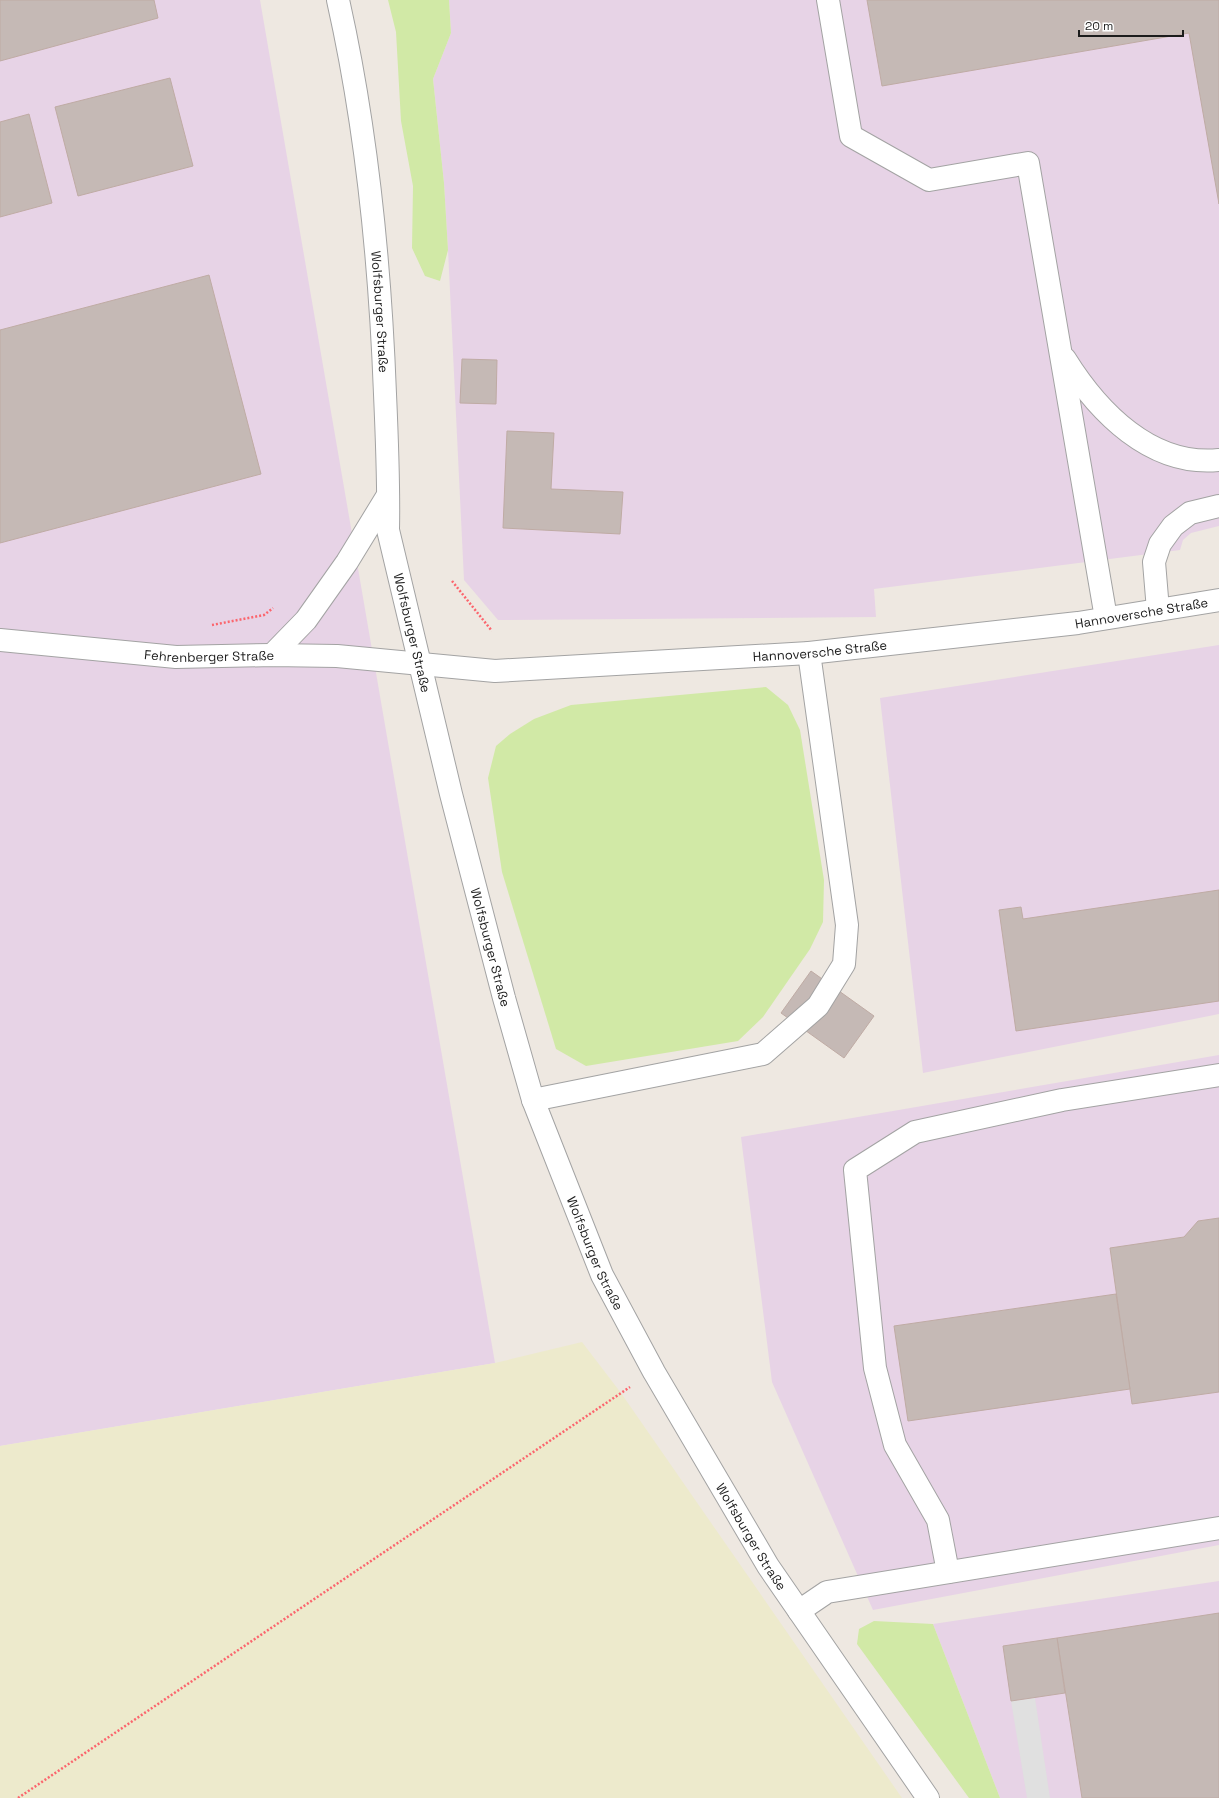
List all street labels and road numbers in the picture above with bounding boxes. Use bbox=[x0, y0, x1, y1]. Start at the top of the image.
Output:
street label: Wolfsburger Straße bbox=[368, 250, 393, 373]
street label: Wolfsburger Straße bbox=[390, 571, 435, 694]
street label: Hannoversche Straße bbox=[1074, 593, 1209, 632]
street label: Hannoversche Straße bbox=[752, 636, 888, 665]
street label: Fehrenberger Straße bbox=[143, 645, 274, 666]
street label: Wolfsburger Straße bbox=[467, 886, 515, 1009]
street label: Wolfsburger Straße bbox=[563, 1194, 628, 1313]
street label: Wolfsburger Straße bbox=[713, 1480, 791, 1593]

